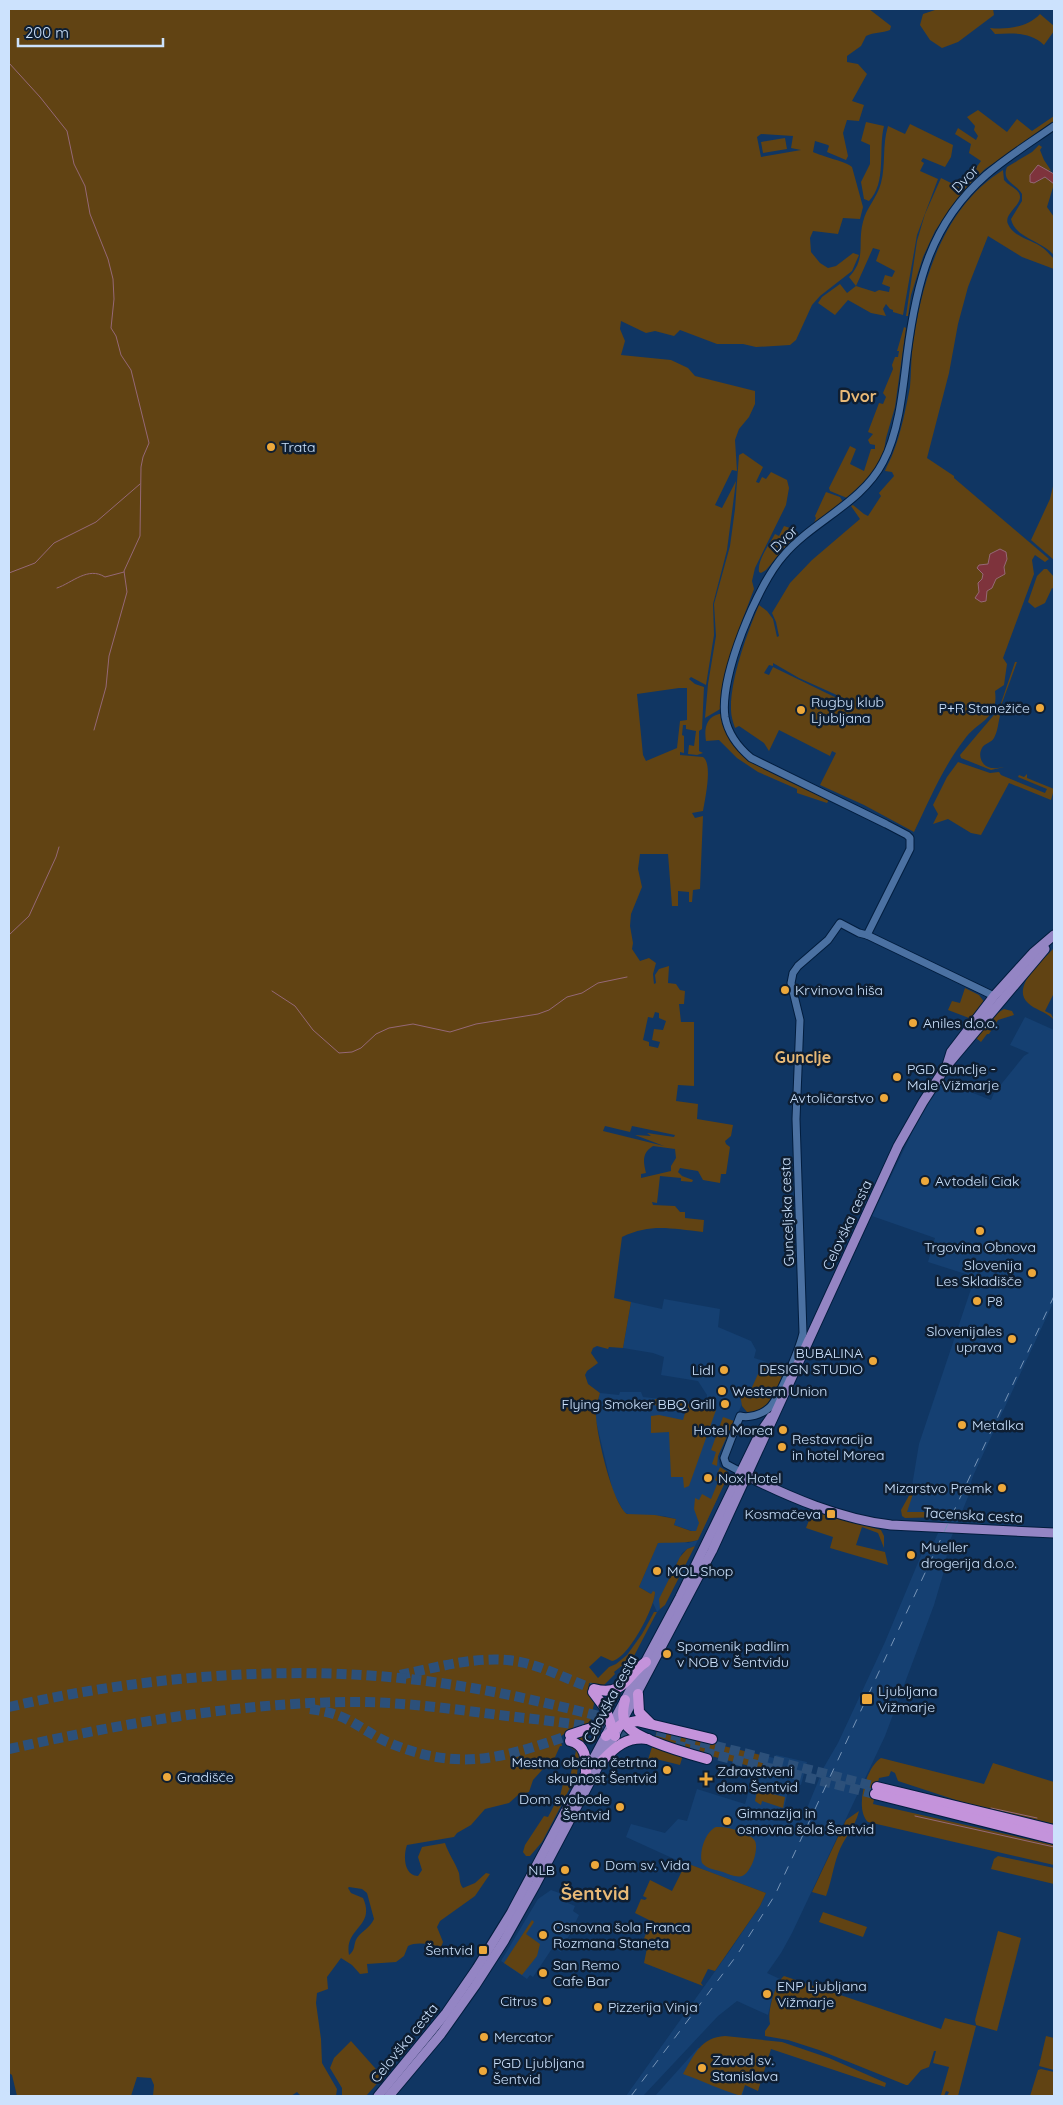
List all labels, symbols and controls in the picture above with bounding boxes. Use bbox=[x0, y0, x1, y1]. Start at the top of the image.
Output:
scale bar bbox=[18, 15, 162, 47]
text: 200 m bbox=[25, 23, 69, 42]
street label: Dvor bbox=[948, 161, 983, 196]
district label: Dvor bbox=[839, 386, 877, 406]
place label: Trata bbox=[281, 438, 316, 456]
marker: Trata bbox=[265, 441, 277, 453]
street label: Dvor bbox=[767, 521, 802, 556]
place label: Rugby klub Ljubljana bbox=[811, 693, 884, 727]
place label: P+R Stanežiče bbox=[939, 699, 1030, 717]
marker: P+R Stanežiče bbox=[1034, 702, 1046, 714]
marker: Rugby klub Ljubljana bbox=[795, 704, 807, 716]
place label: Krvinova hiša bbox=[795, 981, 883, 999]
marker: Krvinova hiša bbox=[779, 984, 791, 996]
place label: Aniles d.o.o. bbox=[923, 1014, 998, 1032]
marker: Aniles d.o.o. bbox=[907, 1017, 919, 1029]
district label: Gunclje bbox=[775, 1047, 831, 1067]
place label: PGD Gunclje - Male Vižmarje bbox=[907, 1060, 999, 1094]
marker: PGD Gunclje - Male Vižmarje bbox=[891, 1071, 903, 1083]
place label: Avtoličarstvo bbox=[790, 1089, 874, 1107]
marker: Avtoličarstvo bbox=[878, 1092, 890, 1104]
street label: Gunceljska cesta bbox=[776, 1157, 798, 1267]
place label: Avtodeli Ciak bbox=[935, 1172, 1019, 1190]
marker: Avtodeli Ciak bbox=[919, 1175, 931, 1187]
street label: Celovška cesta bbox=[818, 1177, 876, 1273]
marker: Trgovina Obnova bbox=[974, 1225, 986, 1237]
place label: Trgovina Obnova bbox=[924, 1238, 1036, 1256]
place label: Slovenija Les Skladišče bbox=[936, 1256, 1022, 1290]
marker: Slovenija Les Skladišče bbox=[1026, 1267, 1038, 1279]
place label: P8 bbox=[987, 1292, 1003, 1310]
marker: P8 bbox=[971, 1295, 983, 1307]
place label: Slovenijales uprava bbox=[927, 1322, 1002, 1356]
marker: Slovenijales uprava bbox=[1006, 1333, 1018, 1345]
place label: BUBALINA DESIGN STUDIO bbox=[759, 1344, 863, 1378]
marker: BUBALINA DESIGN STUDIO bbox=[867, 1355, 879, 1367]
place label: Lidl bbox=[692, 1361, 714, 1379]
marker: Lidl bbox=[718, 1364, 730, 1376]
place label: Western Union bbox=[732, 1382, 827, 1400]
marker: Western Union bbox=[716, 1385, 728, 1397]
place label: Flying Smoker BBQ Grill bbox=[562, 1395, 715, 1413]
marker: Flying Smoker BBQ Grill bbox=[719, 1398, 731, 1410]
place label: Metalka bbox=[972, 1416, 1024, 1434]
marker: Metalka bbox=[956, 1419, 968, 1431]
place label: Hotel Morea bbox=[693, 1421, 773, 1439]
marker: Hotel Morea bbox=[777, 1424, 789, 1436]
place label: Restavracija in hotel Morea bbox=[792, 1430, 885, 1464]
marker: Restavracija in hotel Morea bbox=[776, 1441, 788, 1453]
place label: Nox Hotel bbox=[718, 1469, 781, 1487]
marker: Nox Hotel bbox=[702, 1472, 714, 1484]
place label: Mizarstvo Premk bbox=[884, 1479, 992, 1497]
marker: Mizarstvo Premk bbox=[996, 1482, 1008, 1494]
street label: Tacenska cesta bbox=[923, 1503, 1023, 1527]
place label: Kosmačeva bbox=[745, 1505, 821, 1523]
marker: Kosmačeva bbox=[825, 1508, 837, 1520]
place label: Mueller drogerija d.o.o. bbox=[921, 1538, 1017, 1572]
marker: Mueller drogerija d.o.o. bbox=[905, 1549, 917, 1561]
place label: MOL Shop bbox=[667, 1562, 733, 1580]
marker: MOL Shop bbox=[651, 1565, 663, 1577]
place label: Spomenik padlim v NOB v Šentvidu bbox=[677, 1637, 789, 1671]
marker: Spomenik padlim v NOB v Šentvidu bbox=[661, 1648, 673, 1660]
street label: Celovška cesta bbox=[579, 1652, 641, 1746]
place label: Ljubljana Vižmarje bbox=[878, 1682, 938, 1716]
marker: Ljubljana Vižmarje bbox=[860, 1692, 874, 1706]
place label: Mestna občina četrtna skupnost Šentvid bbox=[512, 1753, 657, 1787]
place label: Zdravstveni dom Šentvid bbox=[717, 1762, 798, 1796]
marker: Mestna občina četrtna skupnost Šentvid bbox=[661, 1764, 673, 1776]
place label: Gradišče bbox=[177, 1768, 234, 1786]
marker: Gradišče bbox=[161, 1771, 173, 1783]
marker: Zdravstveni dom Šentvid bbox=[699, 1772, 713, 1786]
place label: Dom svobode Šentvid bbox=[519, 1790, 610, 1824]
marker: Dom svobode Šentvid bbox=[614, 1801, 626, 1813]
place label: Gimnazija in osnovna šola Šentvid bbox=[737, 1804, 874, 1838]
marker: Gimnazija in osnovna šola Šentvid bbox=[721, 1815, 733, 1827]
place label: Dom sv. Vida bbox=[605, 1856, 690, 1874]
marker: Dom sv. Vida bbox=[589, 1859, 601, 1871]
place label: NLB bbox=[528, 1861, 555, 1879]
marker: NLB bbox=[559, 1864, 571, 1876]
district label: Šentvid bbox=[561, 1881, 629, 1905]
place label: Osnovna šola Franca Rozmana Staneta bbox=[553, 1918, 690, 1952]
marker: Osnovna šola Franca Rozmana Staneta bbox=[537, 1929, 549, 1941]
place label: Šentvid bbox=[425, 1941, 473, 1959]
marker: Šentvid bbox=[477, 1944, 489, 1956]
place label: San Remo Cafe Bar bbox=[553, 1956, 620, 1990]
marker: San Remo Cafe Bar bbox=[537, 1967, 549, 1979]
place label: ENP Ljubljana Vižmarje bbox=[777, 1977, 867, 2011]
marker: ENP Ljubljana Vižmarje bbox=[761, 1988, 773, 2000]
place label: Citrus bbox=[500, 1992, 537, 2010]
marker: Citrus bbox=[541, 1995, 553, 2007]
place label: Pizzerija Vinja bbox=[608, 1998, 698, 2016]
street label: Celovška cesta bbox=[366, 2000, 442, 2086]
marker: Pizzerija Vinja bbox=[592, 2001, 604, 2013]
place label: Mercator bbox=[494, 2028, 553, 2046]
marker: Mercator bbox=[478, 2031, 490, 2043]
place label: Zavod sv. Stanislava bbox=[712, 2051, 778, 2085]
place label: PGD Ljubljana Šentvid bbox=[493, 2054, 585, 2088]
marker: Zavod sv. Stanislava bbox=[696, 2062, 708, 2074]
marker: PGD Ljubljana Šentvid bbox=[477, 2065, 489, 2077]

